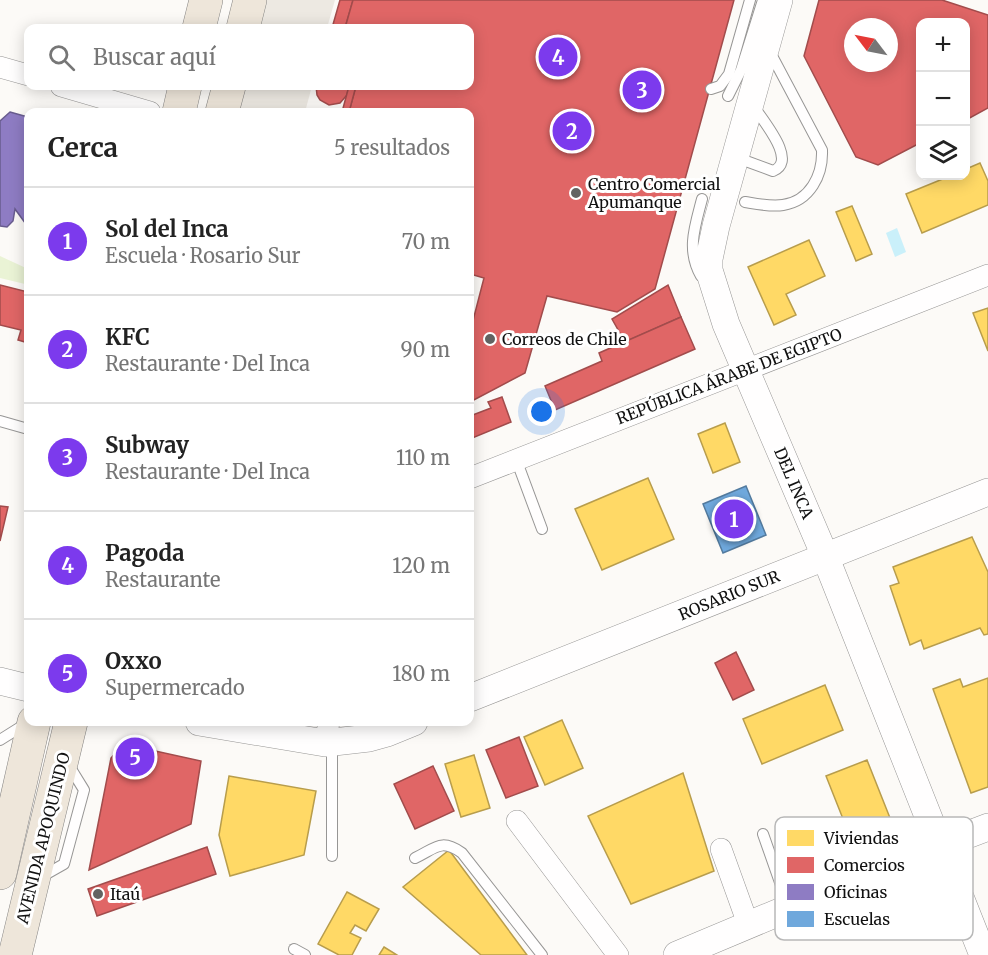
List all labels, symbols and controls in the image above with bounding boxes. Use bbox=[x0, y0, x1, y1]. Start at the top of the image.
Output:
north arrow bbox=[844, 18, 898, 72]
map controls bbox=[916, 18, 970, 180]
button: + bbox=[916, 18, 970, 72]
search box bbox=[24, 24, 474, 90]
pin: 4 bbox=[538, 34, 578, 80]
icon: search bbox=[45, 41, 78, 74]
text: Buscar aquí bbox=[93, 43, 216, 71]
pin: 3 bbox=[622, 68, 662, 112]
button: − bbox=[916, 72, 970, 126]
pin: 2 bbox=[552, 108, 592, 154]
button: layers bbox=[916, 126, 970, 180]
text: Cerca bbox=[48, 131, 118, 164]
text: 5 resultados bbox=[334, 135, 450, 160]
place label: Centro Comercial Apumanque bbox=[587, 174, 721, 212]
marker: Centro Comercial Apumanque bbox=[569, 186, 583, 200]
text: Sol del Inca bbox=[105, 215, 229, 243]
text: 1 bbox=[63, 229, 72, 254]
text: 70 m bbox=[402, 229, 450, 254]
text: Escuela · Rosario Sur bbox=[105, 243, 301, 268]
text: KFC bbox=[105, 323, 150, 351]
street label: REPÚBLICA ÁRABE DE EGIPTO bbox=[613, 323, 845, 428]
place label: Correos de Chile bbox=[502, 329, 627, 349]
marker: Correos de Chile bbox=[483, 332, 497, 346]
text: 2 bbox=[62, 337, 73, 362]
text: 90 m bbox=[400, 337, 450, 362]
text: Restaurante · Del Inca bbox=[105, 351, 310, 376]
your location bbox=[527, 397, 556, 426]
text: Subway bbox=[105, 431, 189, 459]
street label: DEL INCA bbox=[770, 444, 818, 522]
text: 3 bbox=[62, 445, 73, 470]
text: 110 m bbox=[396, 445, 450, 470]
text: Restaurante · Del Inca bbox=[105, 459, 310, 484]
pin: 1 bbox=[714, 496, 754, 542]
text: Pagoda bbox=[105, 539, 184, 567]
text: 4 bbox=[61, 553, 74, 578]
text: 120 m bbox=[392, 553, 450, 578]
street label: ROSARIO SUR bbox=[675, 565, 783, 624]
text: Restaurante bbox=[105, 567, 220, 592]
text: Oxxo bbox=[105, 647, 162, 675]
text: 5 bbox=[62, 661, 73, 686]
text: 180 m bbox=[392, 661, 450, 686]
text: Supermercado bbox=[105, 675, 245, 700]
pin: 5 bbox=[116, 734, 154, 780]
street label: AVENIDA APOQUINDO bbox=[12, 750, 74, 927]
legend bbox=[775, 817, 973, 940]
text: Viviendas bbox=[823, 828, 899, 848]
text: Comercios bbox=[824, 855, 905, 875]
text: Oficinas bbox=[824, 882, 887, 902]
place label: Itaú bbox=[110, 884, 140, 904]
marker: Itaú bbox=[91, 887, 105, 901]
text: Escuelas bbox=[824, 909, 890, 929]

